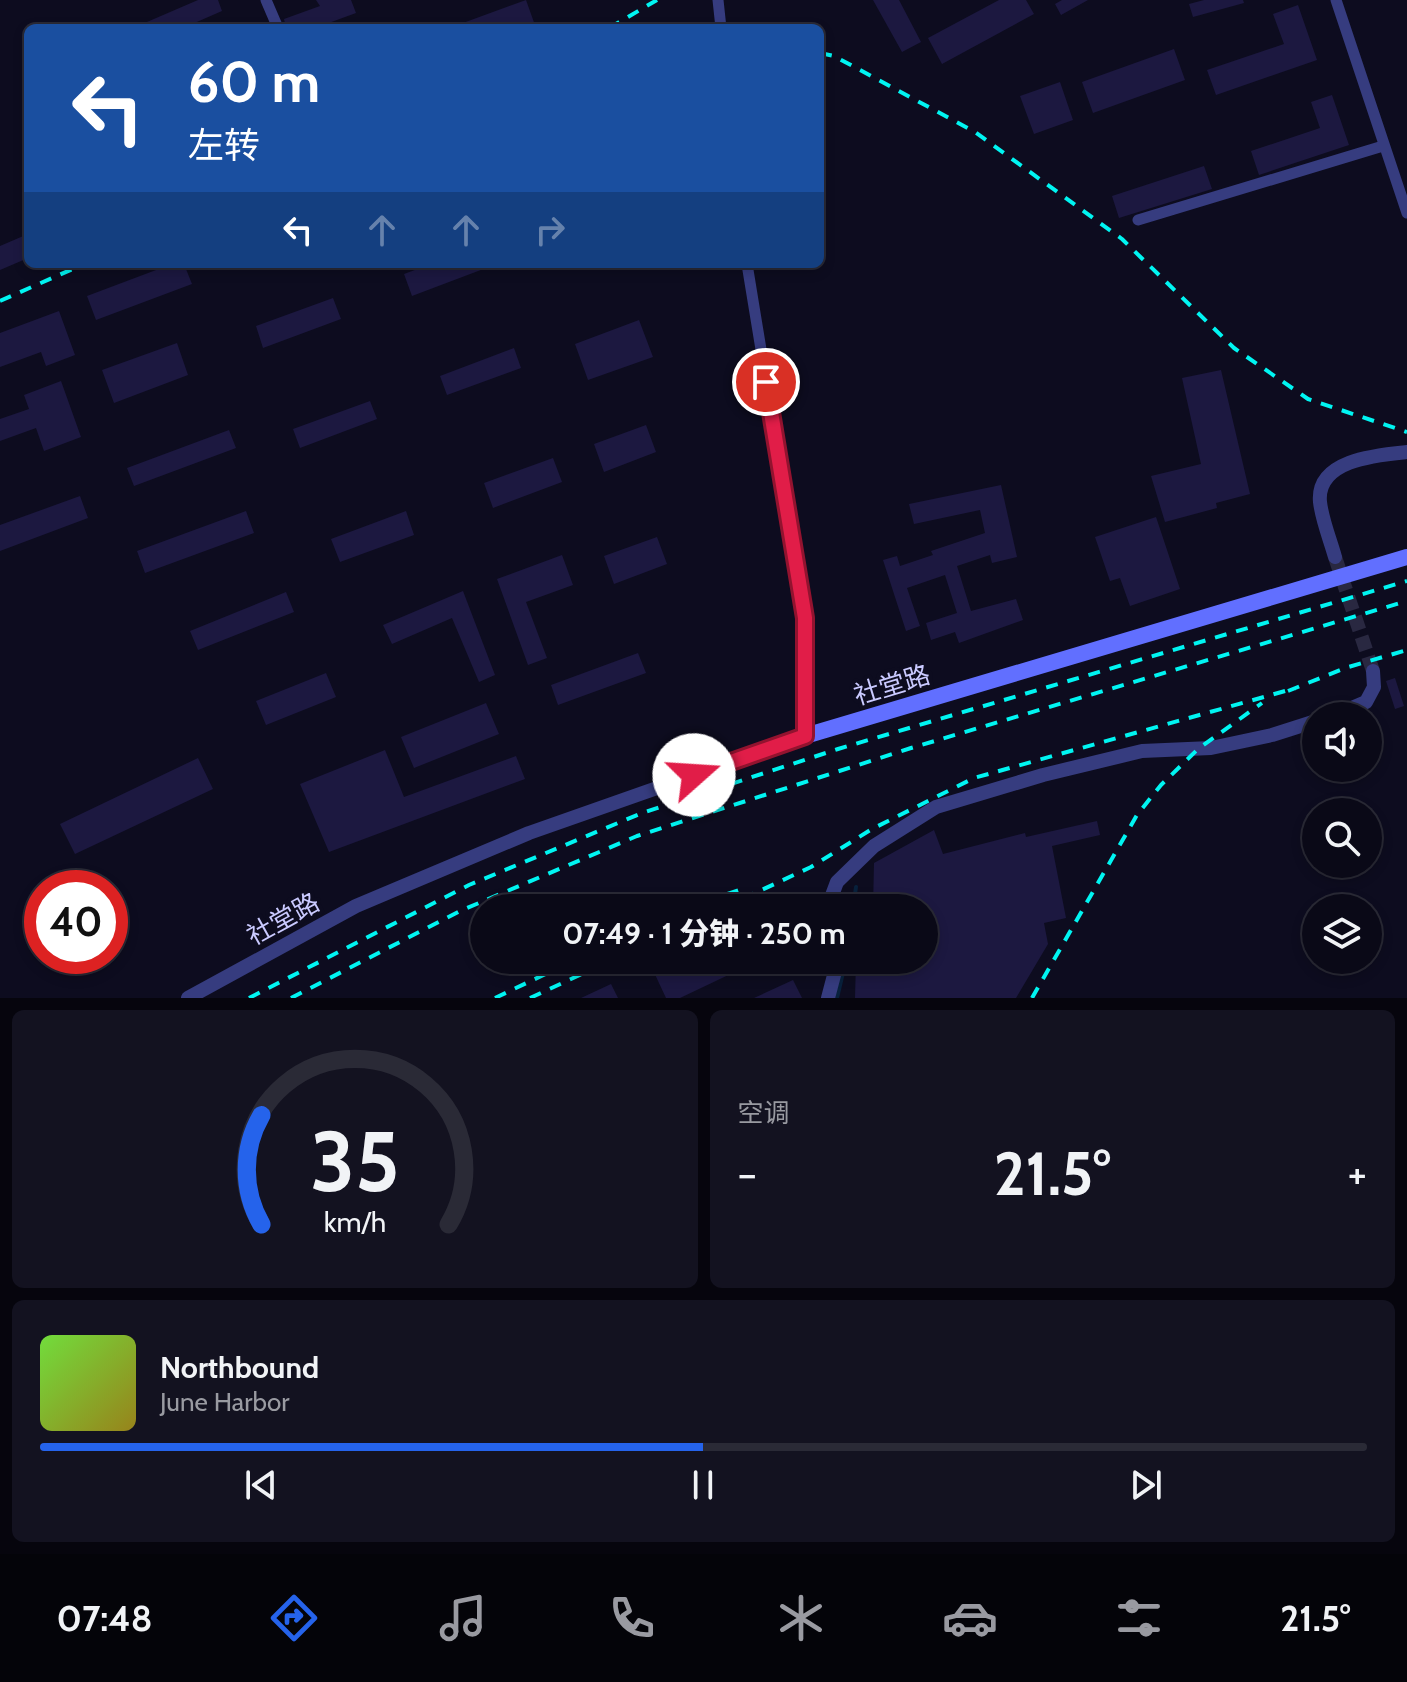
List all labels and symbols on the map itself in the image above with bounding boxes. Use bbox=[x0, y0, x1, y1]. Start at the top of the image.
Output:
pin bbox=[732, 348, 800, 416]
street label: 社堂路 bbox=[850, 658, 934, 712]
position arrow bbox=[652, 733, 736, 817]
speed limit sign: 40 bbox=[24, 870, 128, 974]
street label: 社堂路 bbox=[241, 886, 325, 952]

